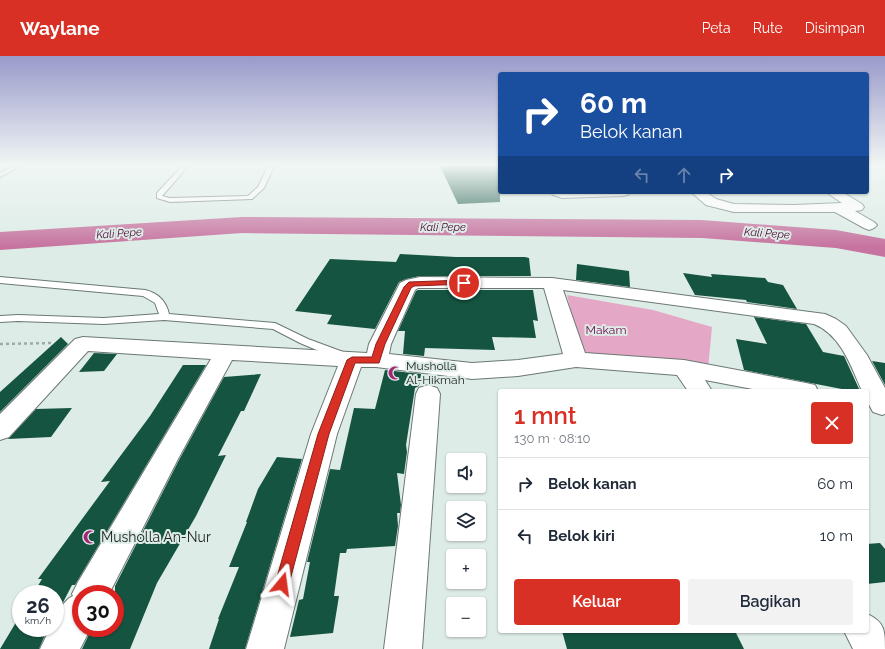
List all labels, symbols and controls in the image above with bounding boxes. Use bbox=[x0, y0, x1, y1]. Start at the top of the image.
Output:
text: Waylane bbox=[20, 17, 100, 39]
text: Peta bbox=[702, 20, 731, 36]
text: Rute bbox=[753, 20, 783, 36]
text: Disimpan bbox=[805, 20, 865, 36]
text: 60 m bbox=[580, 87, 647, 120]
icon: right bbox=[514, 88, 566, 140]
text: Belok kanan bbox=[580, 121, 682, 142]
icon: left bbox=[631, 164, 653, 186]
icon: ahead bbox=[673, 164, 695, 186]
icon: right bbox=[715, 164, 737, 186]
water label: Kali Pepe bbox=[420, 221, 466, 234]
water label: Kali Pepe bbox=[96, 225, 142, 242]
water label: Kali Pepe bbox=[744, 225, 790, 242]
pin bbox=[447, 266, 481, 300]
icon: arrive bbox=[453, 272, 475, 294]
park label: Makam bbox=[586, 323, 626, 337]
place label: Musholla Al-Hikmah bbox=[406, 359, 465, 387]
mosque icon: Musholla Al-Hikmah bbox=[387, 365, 403, 381]
text: 1 mnt bbox=[514, 401, 577, 430]
button: close bbox=[811, 402, 853, 444]
text: 130 m · 08:10 bbox=[514, 431, 590, 446]
map controls bbox=[446, 453, 486, 637]
button: sound bbox=[446, 453, 486, 493]
icon: right bbox=[514, 473, 536, 495]
text: Belok kanan bbox=[548, 475, 637, 493]
text: 60 m bbox=[817, 475, 853, 493]
button: layers bbox=[446, 501, 486, 541]
icon: left bbox=[514, 525, 536, 547]
text: Belok kiri bbox=[548, 527, 615, 545]
text: 10 m bbox=[820, 527, 853, 545]
mosque icon: Musholla An-Nur bbox=[82, 529, 98, 545]
place label: Musholla An-Nur bbox=[101, 529, 211, 545]
button: + bbox=[446, 549, 486, 589]
position arrow bbox=[261, 563, 303, 605]
button: Keluar bbox=[514, 579, 680, 625]
button: Bagikan bbox=[688, 579, 853, 625]
speed limit sign: 30 bbox=[72, 585, 124, 637]
text: 26 bbox=[26, 594, 50, 618]
button: − bbox=[446, 597, 486, 637]
text: km/h bbox=[25, 615, 51, 626]

